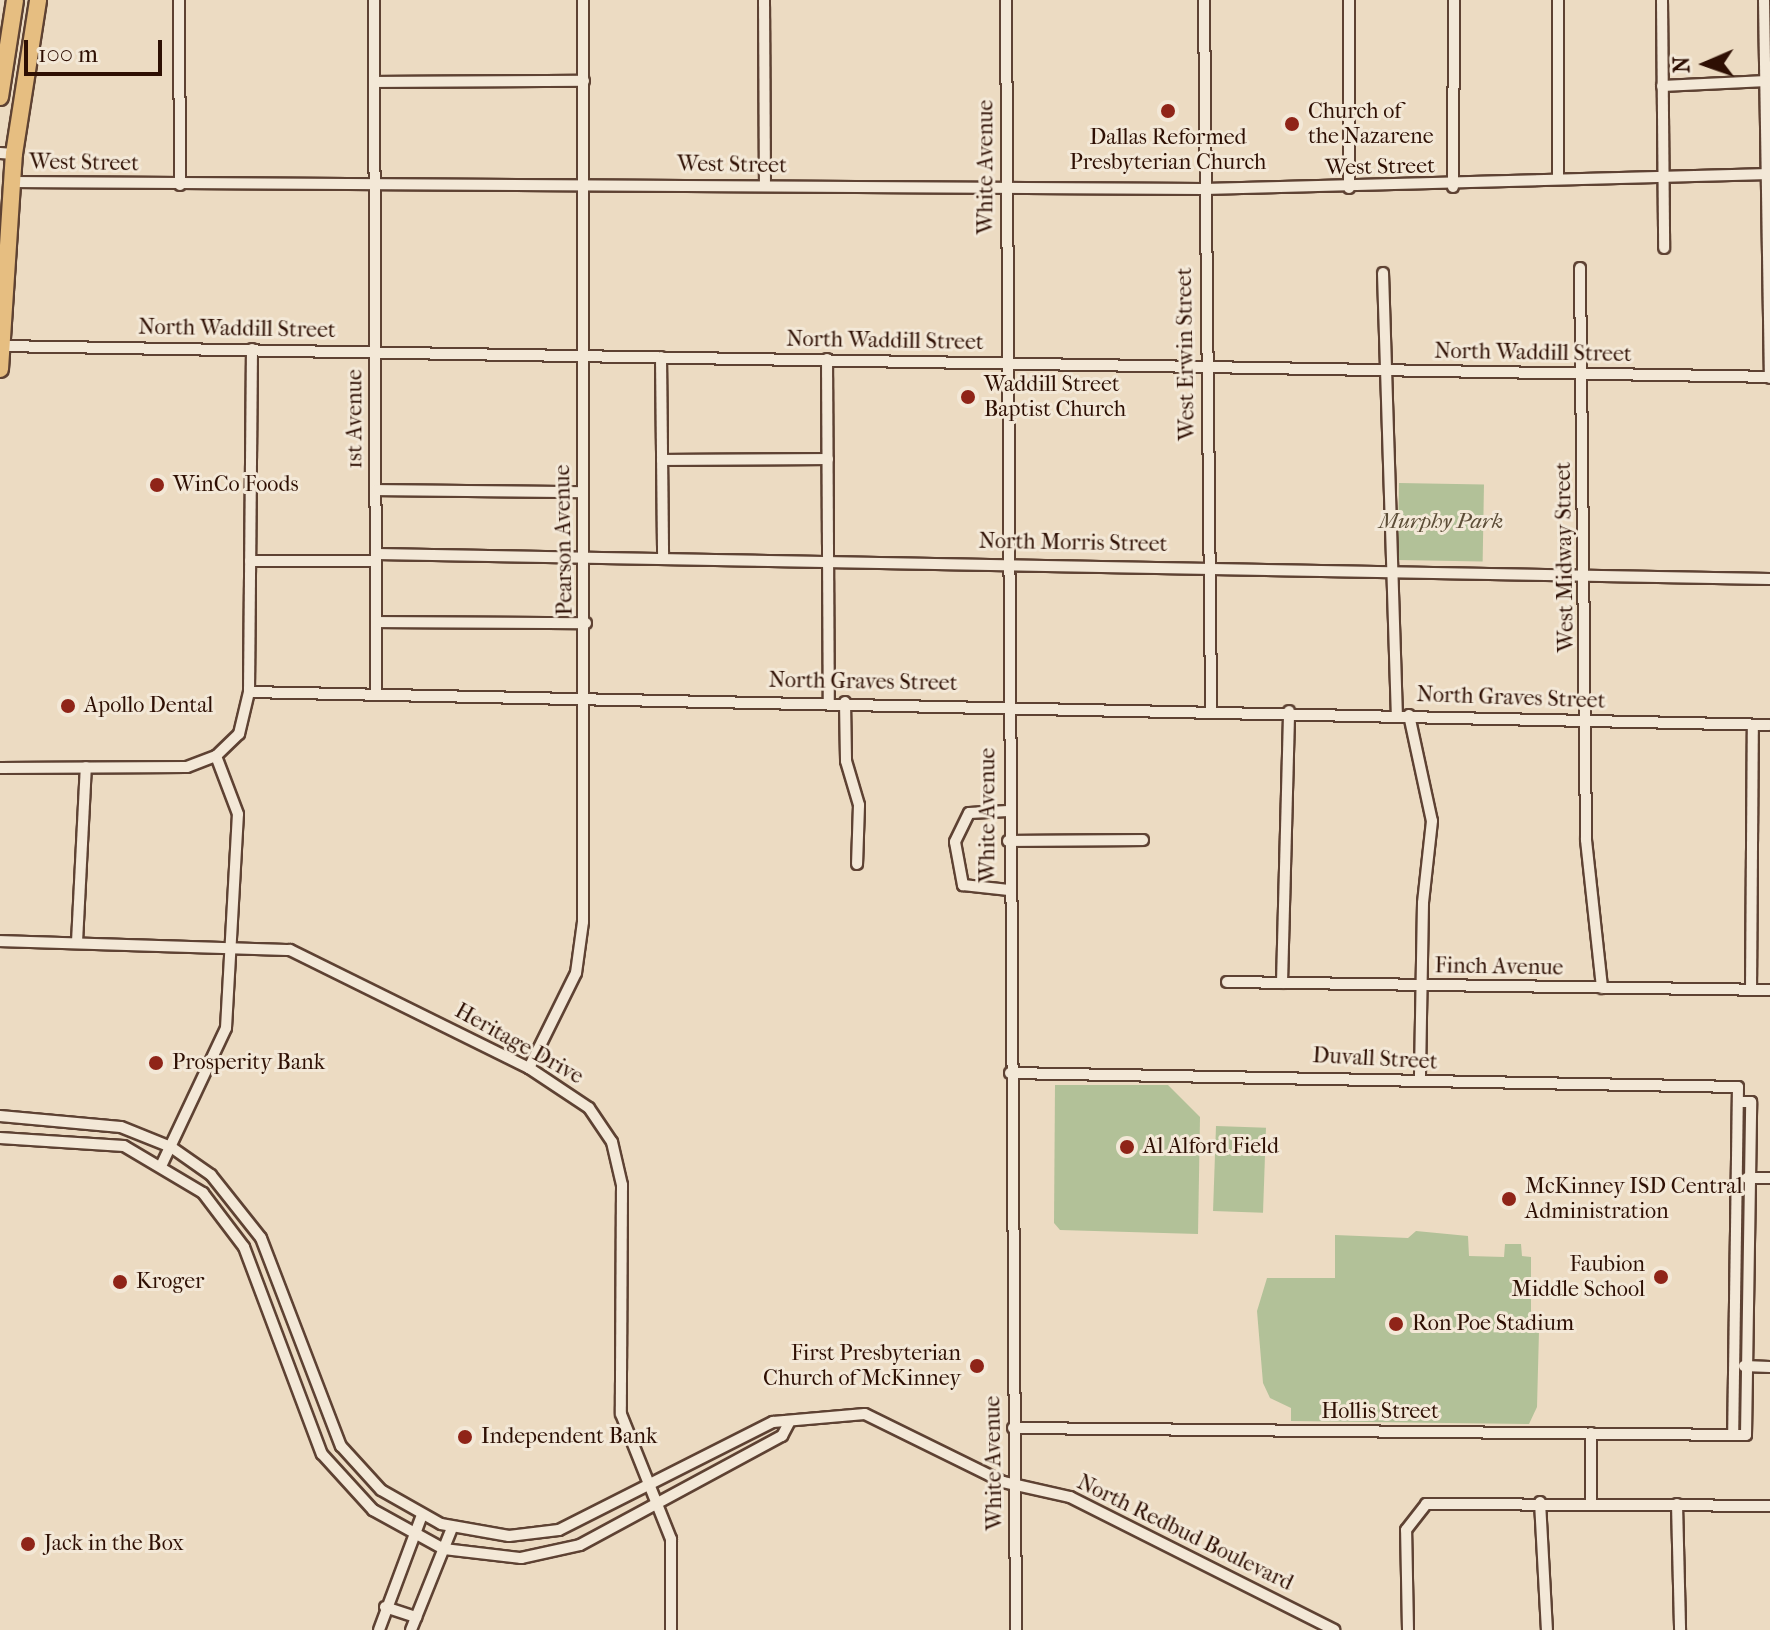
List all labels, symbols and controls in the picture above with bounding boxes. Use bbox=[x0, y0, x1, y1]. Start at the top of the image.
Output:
scale bar bbox=[28, 24, 166, 74]
north arrow bbox=[1666, 24, 1746, 104]
text: 100 m bbox=[38, 40, 98, 68]
text: N bbox=[1669, 56, 1695, 74]
place label: Church of the Nazarene bbox=[1308, 98, 1434, 150]
street label: White Avenue bbox=[973, 100, 999, 234]
marker: Dallas Reformed Presbyterian Church bbox=[1159, 102, 1177, 120]
marker: Church of the Nazarene bbox=[1283, 115, 1301, 133]
place label: Dallas Reformed Presbyterian Church bbox=[1070, 124, 1266, 176]
street label: West Street bbox=[29, 149, 139, 177]
street label: West Street bbox=[677, 151, 787, 179]
street label: West Street bbox=[1325, 153, 1435, 181]
street label: West Erwin Street bbox=[1171, 267, 1201, 441]
street label: North Waddill Street bbox=[138, 314, 336, 344]
street label: North Waddill Street bbox=[786, 326, 984, 356]
street label: North Waddill Street bbox=[1434, 338, 1632, 368]
street label: 1st Avenue bbox=[342, 369, 368, 469]
place label: Waddill Street Baptist Church bbox=[984, 371, 1126, 422]
marker: Waddill Street Baptist Church bbox=[959, 388, 977, 406]
street label: West Midway Street bbox=[1550, 462, 1580, 652]
street label: Pearson Avenue bbox=[549, 464, 579, 616]
place label: WinCo Foods bbox=[173, 472, 299, 498]
marker: WinCo Foods bbox=[148, 476, 166, 494]
park label: Murphy Park bbox=[1379, 509, 1503, 535]
street label: North Morris Street bbox=[978, 528, 1168, 558]
street label: North Graves Street bbox=[768, 667, 958, 697]
street label: North Graves Street bbox=[1416, 682, 1606, 714]
place label: Apollo Dental bbox=[84, 693, 213, 719]
marker: Apollo Dental bbox=[59, 697, 77, 715]
street label: White Avenue bbox=[975, 748, 1001, 882]
street label: Finch Avenue bbox=[1434, 953, 1564, 981]
street label: Heritage Drive bbox=[450, 998, 588, 1090]
street label: Duvall Street bbox=[1312, 1043, 1438, 1075]
place label: Prosperity Bank bbox=[172, 1050, 325, 1076]
marker: Prosperity Bank bbox=[147, 1054, 165, 1072]
place label: Al Alford Field bbox=[1143, 1134, 1279, 1160]
marker: Al Alford Field bbox=[1118, 1138, 1136, 1156]
place label: McKinney ISD Central Administration bbox=[1525, 1173, 1743, 1224]
marker: McKinney ISD Central Administration bbox=[1500, 1190, 1518, 1208]
place label: Faubion Middle School bbox=[1512, 1251, 1645, 1302]
marker: Faubion Middle School bbox=[1652, 1268, 1670, 1286]
place label: Kroger bbox=[136, 1269, 204, 1295]
marker: Kroger bbox=[111, 1273, 129, 1291]
place label: Ron Poe Stadium bbox=[1412, 1311, 1574, 1337]
marker: Ron Poe Stadium bbox=[1387, 1315, 1405, 1333]
place label: First Presbyterian Church of McKinney bbox=[763, 1340, 961, 1392]
marker: First Presbyterian Church of McKinney bbox=[968, 1357, 986, 1375]
street label: White Avenue bbox=[980, 1395, 1008, 1531]
street label: Hollis Street bbox=[1321, 1399, 1439, 1425]
place label: Independent Bank bbox=[481, 1424, 657, 1450]
marker: Independent Bank bbox=[456, 1428, 474, 1446]
street label: North Redbud Boulevard bbox=[1073, 1469, 1297, 1597]
place label: Jack in the Box bbox=[44, 1531, 184, 1557]
marker: Jack in the Box bbox=[19, 1535, 37, 1553]

